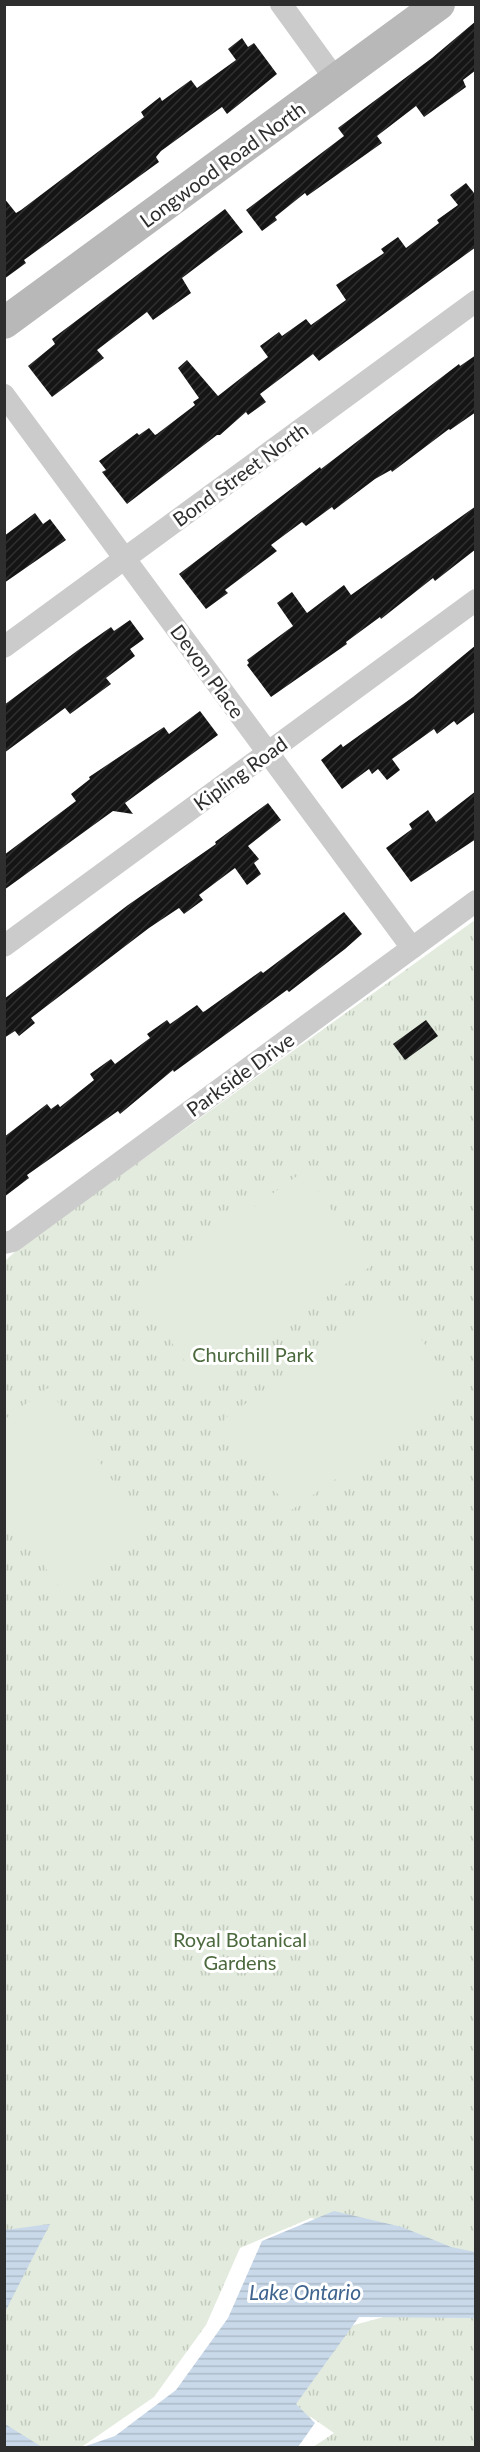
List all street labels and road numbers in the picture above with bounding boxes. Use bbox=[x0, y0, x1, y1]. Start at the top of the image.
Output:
street label: Longwood Road North bbox=[135, 96, 309, 232]
street label: Bond Street North bbox=[168, 417, 312, 531]
street label: Devon Place bbox=[166, 620, 250, 722]
street label: Kipling Road bbox=[189, 731, 291, 815]
street label: Parkside Drive bbox=[182, 1027, 298, 1121]

